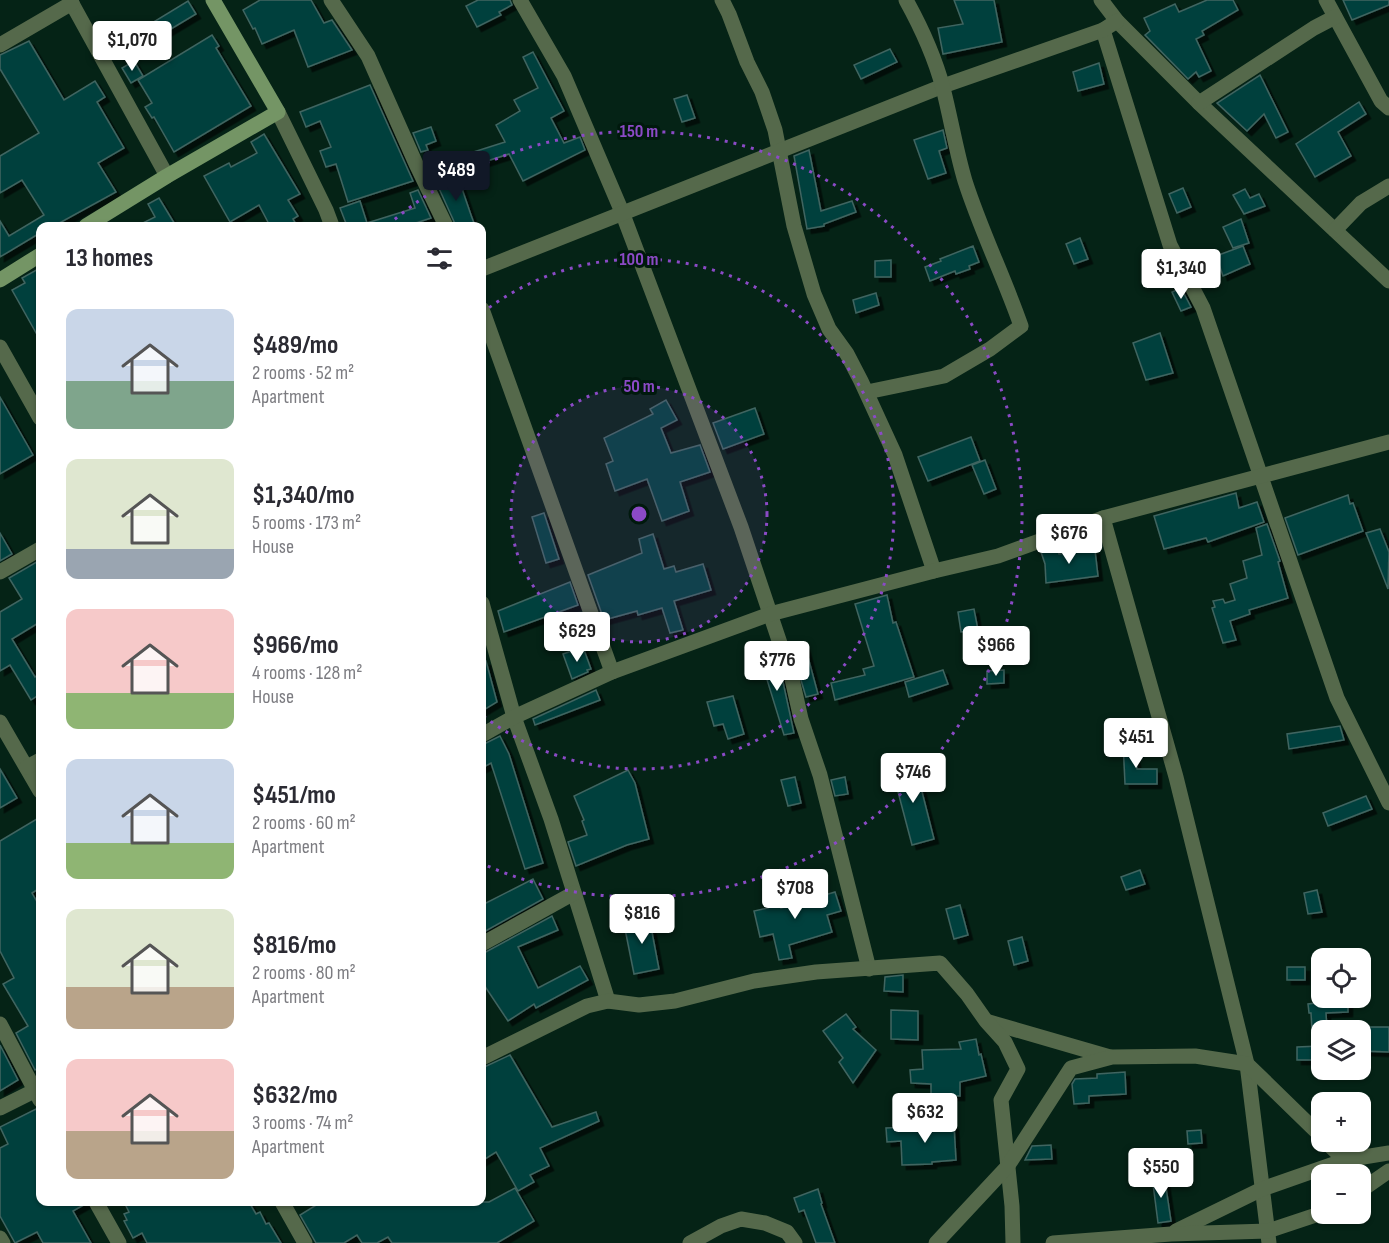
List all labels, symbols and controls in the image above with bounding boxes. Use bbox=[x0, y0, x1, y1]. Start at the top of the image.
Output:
pin: $1,070 bbox=[83, 21, 181, 72]
text: $1,070 bbox=[107, 28, 157, 52]
text: 150 m bbox=[620, 121, 658, 142]
pin: $489 bbox=[420, 151, 492, 202]
text: $489 bbox=[437, 158, 475, 182]
icon: filters bbox=[423, 242, 456, 275]
text: 13 homes bbox=[66, 243, 153, 274]
text: 100 m bbox=[620, 249, 659, 270]
pin: $1,340 bbox=[1132, 249, 1230, 300]
text: $1,340 bbox=[1156, 256, 1206, 280]
text: $489/mo bbox=[252, 330, 338, 361]
icon: home bbox=[114, 333, 186, 405]
text: 2 rooms · 52 m² bbox=[252, 361, 354, 385]
text: 50 m bbox=[623, 376, 655, 397]
text: Apartment bbox=[252, 385, 325, 409]
text: $1,340/mo bbox=[252, 480, 355, 511]
icon: home bbox=[114, 483, 186, 555]
centre of rings bbox=[629, 504, 649, 524]
text: 5 rooms · 173 m² bbox=[252, 511, 361, 535]
pin: $676 bbox=[1033, 514, 1105, 565]
text: $676 bbox=[1050, 521, 1088, 545]
text: House bbox=[252, 535, 294, 559]
pin: $629 bbox=[541, 612, 613, 663]
text: $629 bbox=[558, 619, 596, 643]
pin: $966 bbox=[960, 626, 1032, 677]
text: $966/mo bbox=[252, 630, 339, 661]
icon: home bbox=[114, 633, 186, 705]
text: $966 bbox=[977, 633, 1015, 657]
pin: $776 bbox=[741, 641, 813, 692]
text: $776 bbox=[758, 648, 796, 672]
text: 4 rooms · 128 m² bbox=[252, 661, 362, 685]
text: House bbox=[252, 685, 294, 709]
pin: $451 bbox=[1100, 718, 1172, 769]
text: $451 bbox=[1118, 725, 1154, 749]
pin: $746 bbox=[877, 753, 949, 804]
text: $746 bbox=[895, 760, 931, 784]
text: $451/mo bbox=[252, 780, 336, 811]
icon: home bbox=[114, 783, 186, 855]
text: 2 rooms · 60 m² bbox=[252, 811, 356, 835]
text: Apartment bbox=[252, 835, 325, 859]
pin: $708 bbox=[759, 869, 831, 920]
text: $708 bbox=[776, 876, 814, 900]
pin: $816 bbox=[606, 894, 678, 945]
text: $816 bbox=[624, 901, 660, 925]
text: $816/mo bbox=[252, 930, 336, 961]
icon: home bbox=[114, 933, 186, 1005]
map controls bbox=[1311, 948, 1371, 1224]
button: locate bbox=[1311, 948, 1371, 1008]
text: 2 rooms · 80 m² bbox=[252, 961, 356, 985]
text: Apartment bbox=[252, 985, 325, 1009]
button: layers bbox=[1311, 1020, 1371, 1080]
text: $632/mo bbox=[252, 1080, 338, 1111]
icon: home bbox=[114, 1083, 186, 1155]
button: + bbox=[1311, 1092, 1371, 1152]
pin: $632 bbox=[889, 1093, 961, 1144]
text: $632 bbox=[906, 1100, 944, 1124]
text: 3 rooms · 74 m² bbox=[252, 1111, 354, 1135]
text: Apartment bbox=[252, 1135, 325, 1159]
pin: $550 bbox=[1125, 1148, 1197, 1199]
text: $550 bbox=[1142, 1155, 1180, 1179]
button: − bbox=[1311, 1164, 1371, 1224]

